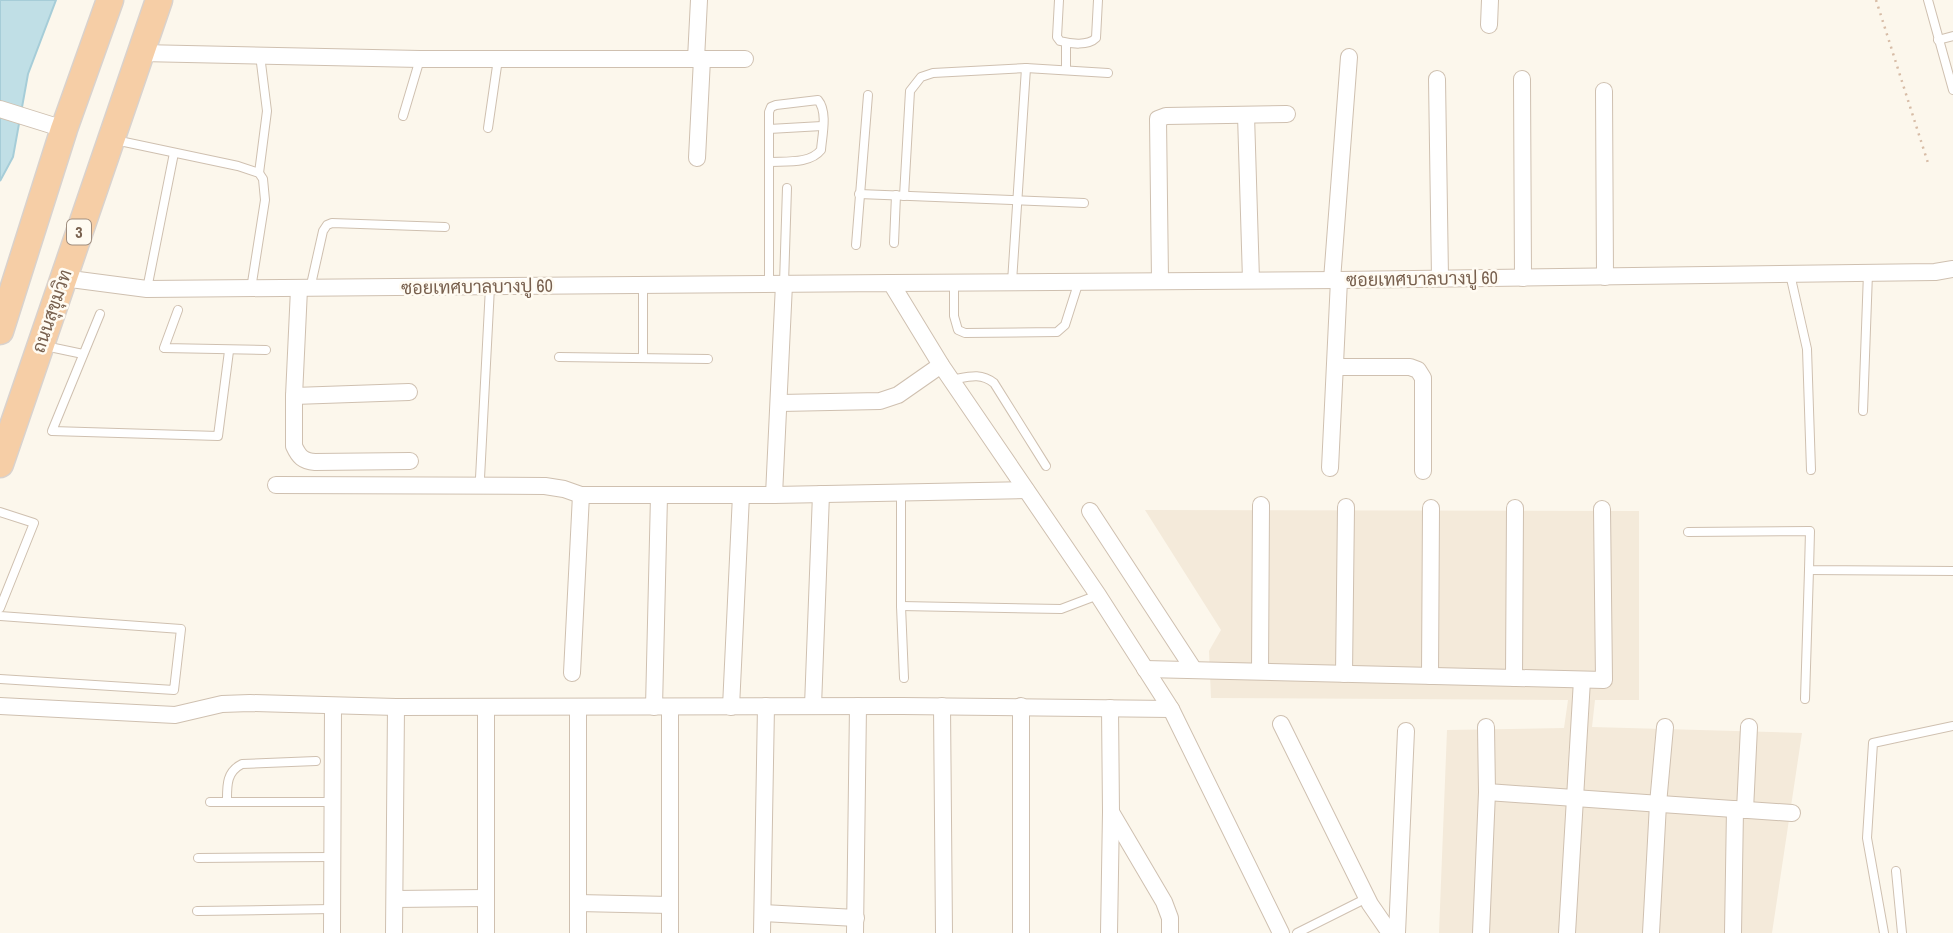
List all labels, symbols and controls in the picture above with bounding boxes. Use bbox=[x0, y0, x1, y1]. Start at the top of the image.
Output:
road number: 3 bbox=[67, 220, 91, 244]
street label: ซอยเทศบาลบางปู 60 bbox=[1346, 265, 1498, 293]
street label: ถนนสุขุมวิท bbox=[26, 266, 77, 356]
street label: ซอยเทศบาลบางปู 60 bbox=[401, 273, 553, 301]

